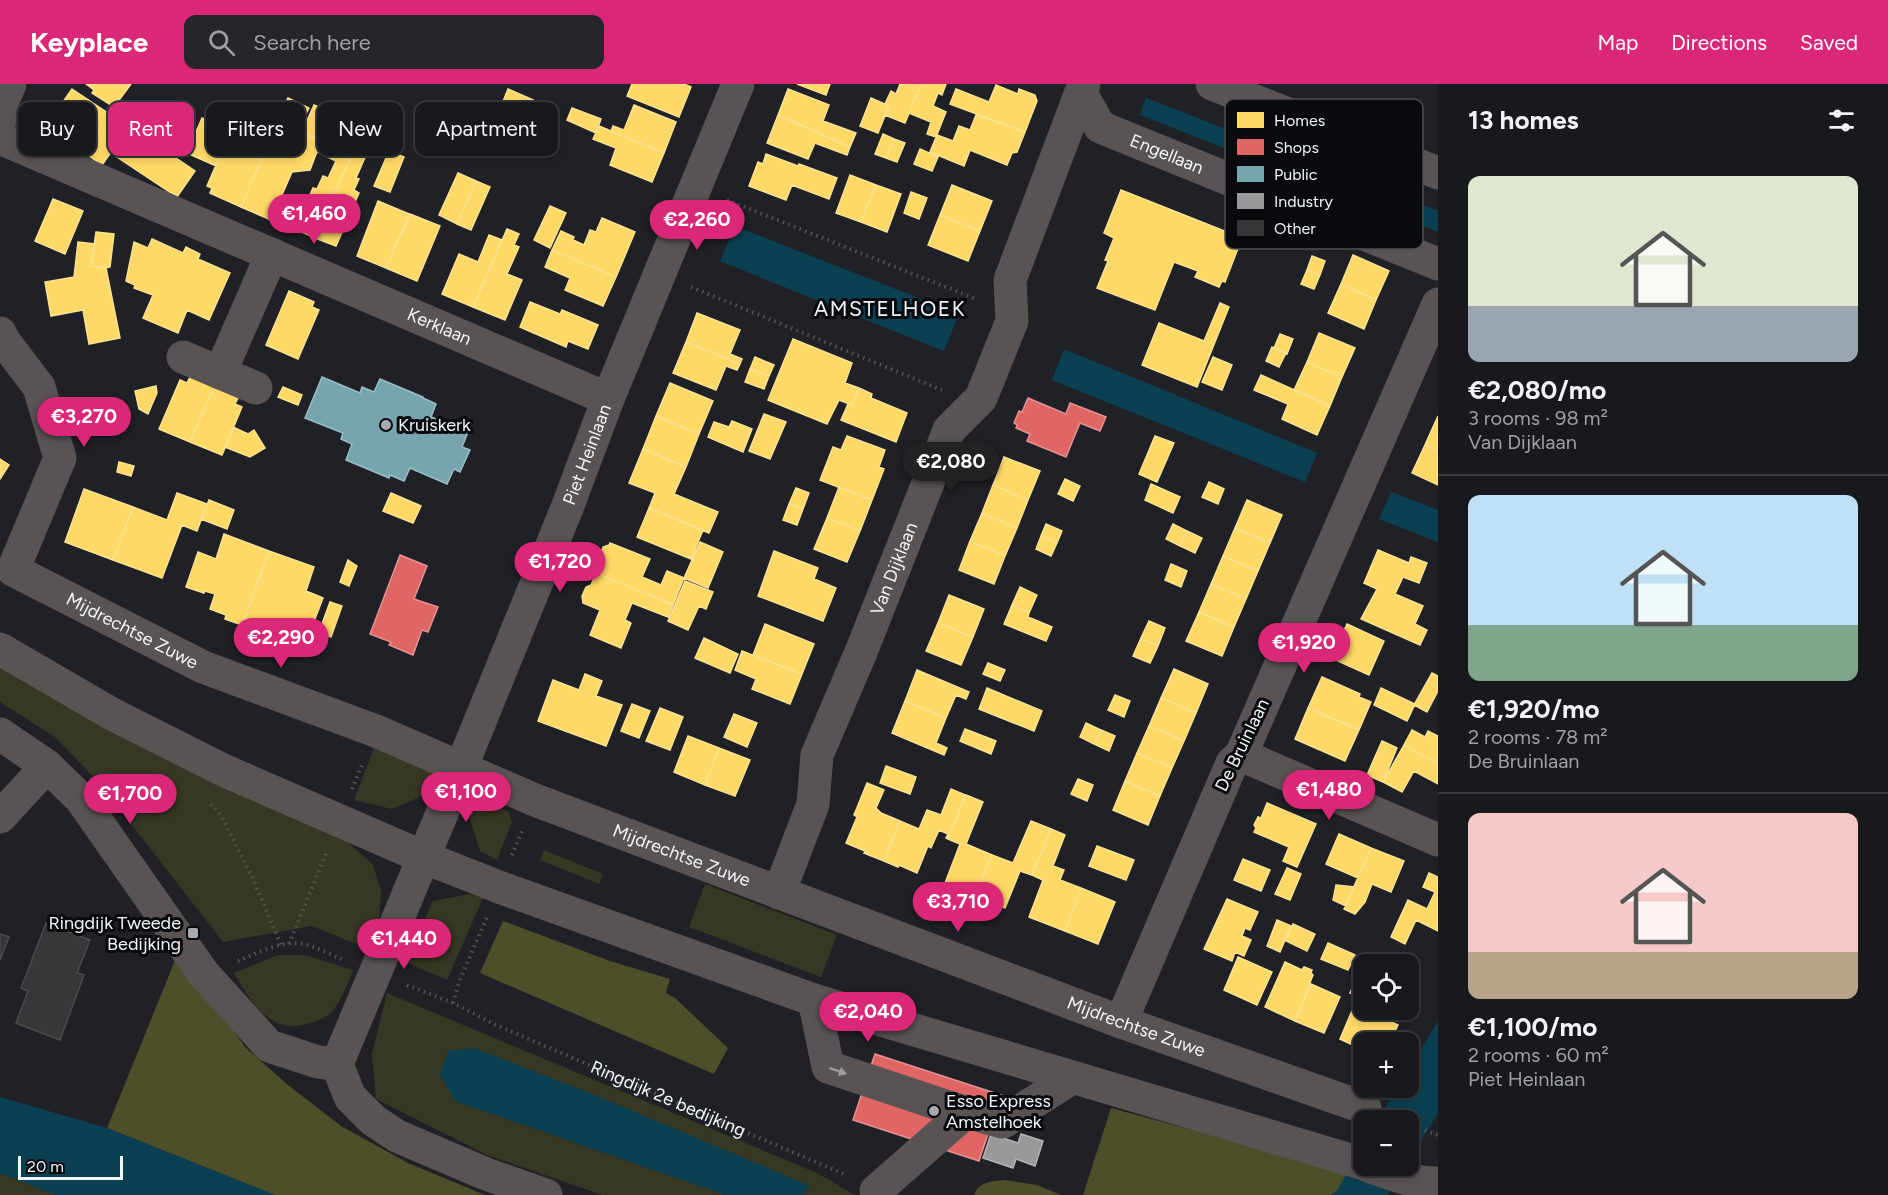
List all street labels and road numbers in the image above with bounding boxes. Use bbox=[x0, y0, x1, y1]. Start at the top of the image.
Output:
street label: Engellaan bbox=[1127, 129, 1207, 179]
street label: Kerklaan bbox=[404, 303, 475, 350]
street label: Piet Heinlaan bbox=[558, 401, 616, 508]
street label: Van Dijklaan bbox=[866, 519, 922, 618]
street label: Mijdrechtse Zuwe bbox=[62, 588, 202, 674]
street label: De Bruinlaan bbox=[1210, 695, 1274, 795]
street label: Mijdrechtse Zuwe bbox=[610, 819, 754, 892]
street label: Mijdrechtse Zuwe bbox=[1064, 992, 1208, 1062]
street label: Ringdijk 2e bedijking bbox=[587, 1056, 749, 1142]

